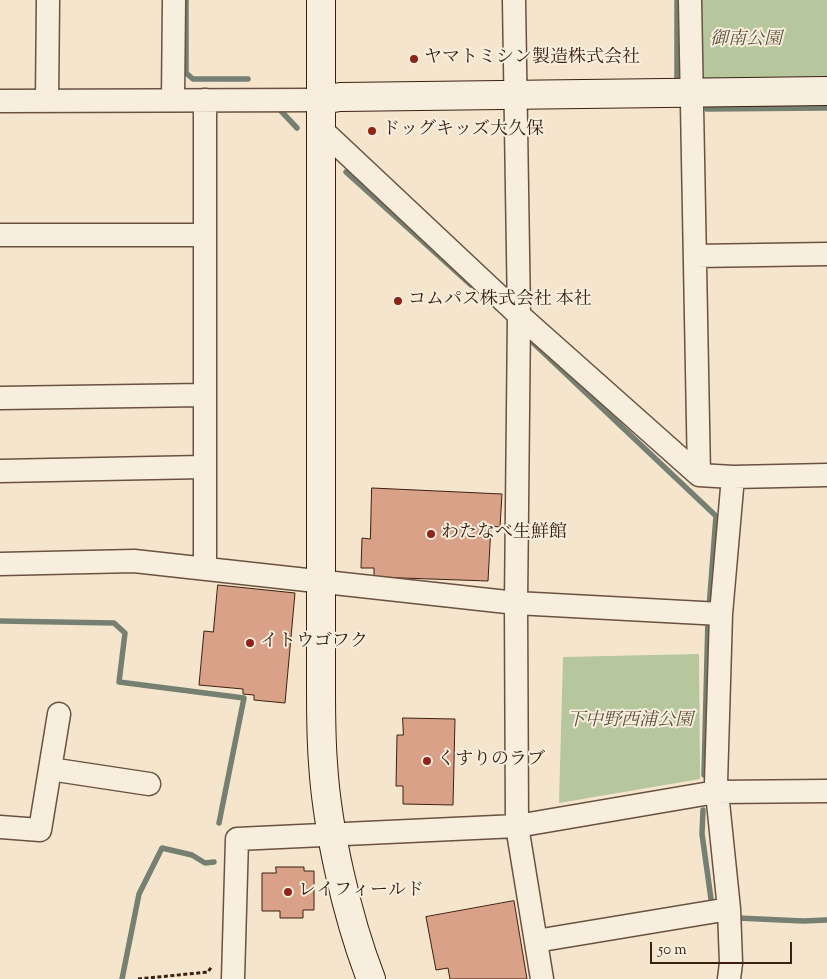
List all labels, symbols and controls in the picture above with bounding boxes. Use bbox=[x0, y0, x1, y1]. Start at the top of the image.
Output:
park label: 御南公園 bbox=[710, 30, 782, 52]
place label: ヤマトミシン製造株式会社 bbox=[424, 48, 640, 70]
marker: ヤマトミシン製造株式会社 bbox=[408, 53, 420, 65]
place label: ドッグキッズ大久保 bbox=[382, 120, 544, 142]
marker: ドッグキッズ大久保 bbox=[366, 125, 378, 137]
place label: コムパス株式会社 本社 bbox=[408, 290, 592, 312]
marker: コムパス株式会社 本社 bbox=[392, 295, 404, 307]
place label: わたなべ生鮮館 bbox=[441, 523, 567, 545]
marker: わたなべ生鮮館 bbox=[425, 528, 437, 540]
place label: イトウゴフク bbox=[260, 632, 368, 654]
marker: イトウゴフク bbox=[244, 637, 256, 649]
park label: 下中野西浦公園 bbox=[567, 711, 693, 733]
place label: くすりのラブ bbox=[437, 750, 545, 772]
marker: くすりのラブ bbox=[421, 755, 433, 767]
place label: レイフィールド bbox=[298, 881, 424, 903]
marker: レイフィールド bbox=[282, 886, 294, 898]
scale bar bbox=[652, 932, 794, 964]
text: 50 m bbox=[658, 940, 687, 961]

